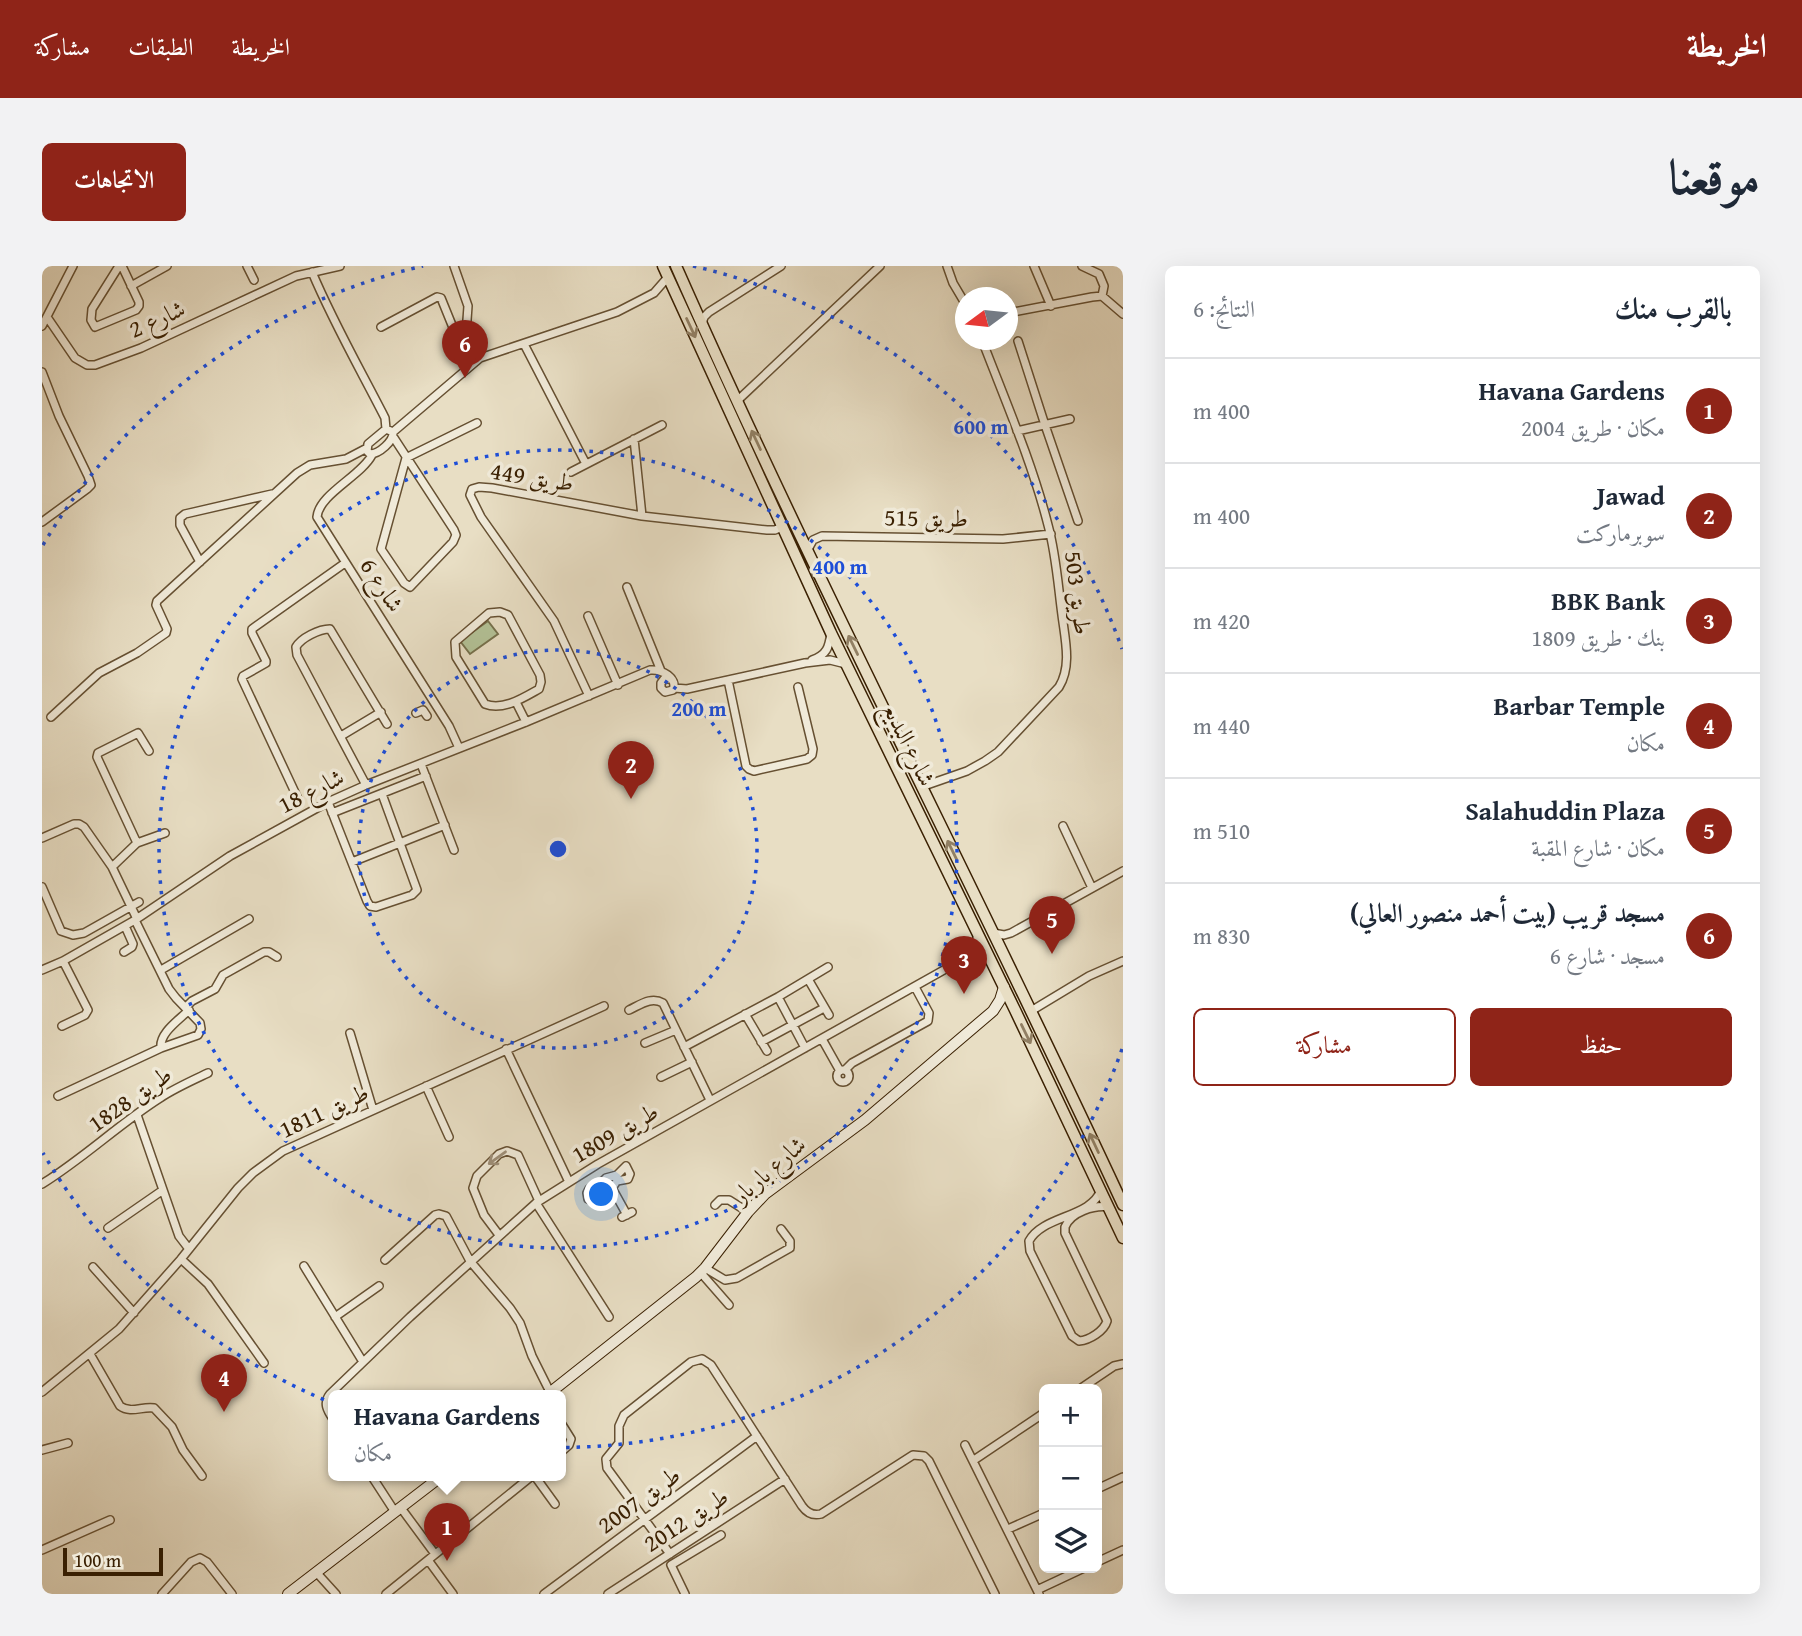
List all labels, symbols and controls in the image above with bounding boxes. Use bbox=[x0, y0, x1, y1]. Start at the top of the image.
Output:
text: الخريطة bbox=[1687, 21, 1767, 69]
text: مشاركة bbox=[35, 29, 90, 64]
text: الطبقات bbox=[128, 29, 194, 64]
text: الخريطة bbox=[232, 29, 290, 64]
text: موقعنا bbox=[1668, 140, 1760, 212]
button: الاتجاهات bbox=[42, 143, 186, 221]
text: بالقرب منك bbox=[1615, 286, 1732, 330]
north arrow bbox=[955, 287, 1018, 350]
street label: شارع 2 bbox=[123, 291, 192, 349]
text: النتائج: 6 bbox=[1193, 292, 1255, 325]
one-way arrow bbox=[685, 317, 698, 338]
pin: 6 bbox=[442, 320, 488, 378]
text: Havana Gardens bbox=[1478, 371, 1665, 410]
text: 400 m bbox=[1193, 394, 1250, 427]
text: 1 bbox=[1703, 394, 1715, 427]
text: 600 m bbox=[953, 411, 1009, 442]
text: مكان · طريق 2004 bbox=[1521, 411, 1665, 444]
one-way arrow bbox=[748, 429, 761, 450]
street label: طريق 449 bbox=[488, 453, 576, 500]
text: Jawad bbox=[1597, 476, 1665, 515]
street label: طريق 515 bbox=[884, 499, 968, 536]
text: 400 m bbox=[1193, 499, 1250, 532]
text: 2 bbox=[1703, 499, 1715, 532]
text: سوبرماركت bbox=[1576, 516, 1665, 549]
street label: طريق 503 bbox=[1056, 549, 1101, 637]
street label: شارع 6 bbox=[349, 551, 413, 620]
text: 400 m bbox=[812, 551, 868, 582]
text: BBK Bank bbox=[1551, 581, 1665, 620]
text: 420 m bbox=[1193, 604, 1250, 637]
text: 3 bbox=[1703, 604, 1715, 637]
text: بنك · طريق 1809 bbox=[1531, 621, 1665, 654]
one-way arrow bbox=[846, 635, 859, 656]
text: Barbar Temple bbox=[1493, 686, 1665, 725]
text: 200 m bbox=[671, 693, 727, 724]
street label: شارع البديع bbox=[870, 696, 945, 794]
text: 440 m bbox=[1193, 709, 1250, 742]
text: 4 bbox=[1703, 709, 1715, 742]
text: مكان bbox=[1626, 726, 1665, 759]
pin: 2 bbox=[608, 741, 654, 799]
street label: شارع 18 bbox=[272, 759, 351, 825]
text: Salahuddin Plaza bbox=[1465, 791, 1665, 830]
text: 510 m bbox=[1193, 814, 1250, 847]
text: 5 bbox=[1703, 814, 1715, 847]
text: مكان · شارع المقبة bbox=[1531, 831, 1665, 864]
centre of rings bbox=[546, 837, 570, 861]
one-way arrow bbox=[945, 840, 958, 861]
text: مسجد قريب (بيت أحمد منصور العالي) bbox=[1350, 893, 1665, 932]
pin: 5 bbox=[1029, 896, 1075, 954]
text: 830 m bbox=[1193, 919, 1250, 952]
text: 6 bbox=[1703, 919, 1715, 952]
pin: 3 bbox=[941, 936, 987, 994]
text: مسجد · شارع 6 bbox=[1550, 939, 1665, 972]
button: مشاركة bbox=[1193, 1008, 1456, 1086]
button: حفظ bbox=[1470, 1008, 1732, 1086]
one-way arrow bbox=[1020, 1023, 1034, 1044]
street label: طريق 1828 bbox=[81, 1057, 179, 1140]
street label: طريق 1811 bbox=[273, 1075, 374, 1147]
street label: طريق 1809 bbox=[565, 1094, 665, 1172]
street label: شارع باربار bbox=[722, 1127, 815, 1215]
one-way arrow bbox=[1087, 1133, 1100, 1154]
one-way arrow bbox=[488, 1150, 507, 1165]
your location bbox=[584, 1177, 618, 1211]
pin: 4 bbox=[201, 1354, 247, 1412]
map controls bbox=[1039, 1384, 1102, 1573]
button: + bbox=[1039, 1384, 1102, 1447]
popup bbox=[328, 1390, 566, 1481]
text: Havana Gardens bbox=[354, 1396, 540, 1435]
text: مكان bbox=[354, 1436, 392, 1469]
button: − bbox=[1039, 1447, 1102, 1510]
street label: طريق 2007 bbox=[590, 1457, 688, 1542]
street label: طريق 2012 bbox=[636, 1479, 735, 1560]
pin: 1 bbox=[424, 1503, 470, 1561]
button: layers bbox=[1039, 1510, 1102, 1573]
scale bar bbox=[63, 1545, 163, 1577]
text: 100 m bbox=[74, 1546, 121, 1574]

